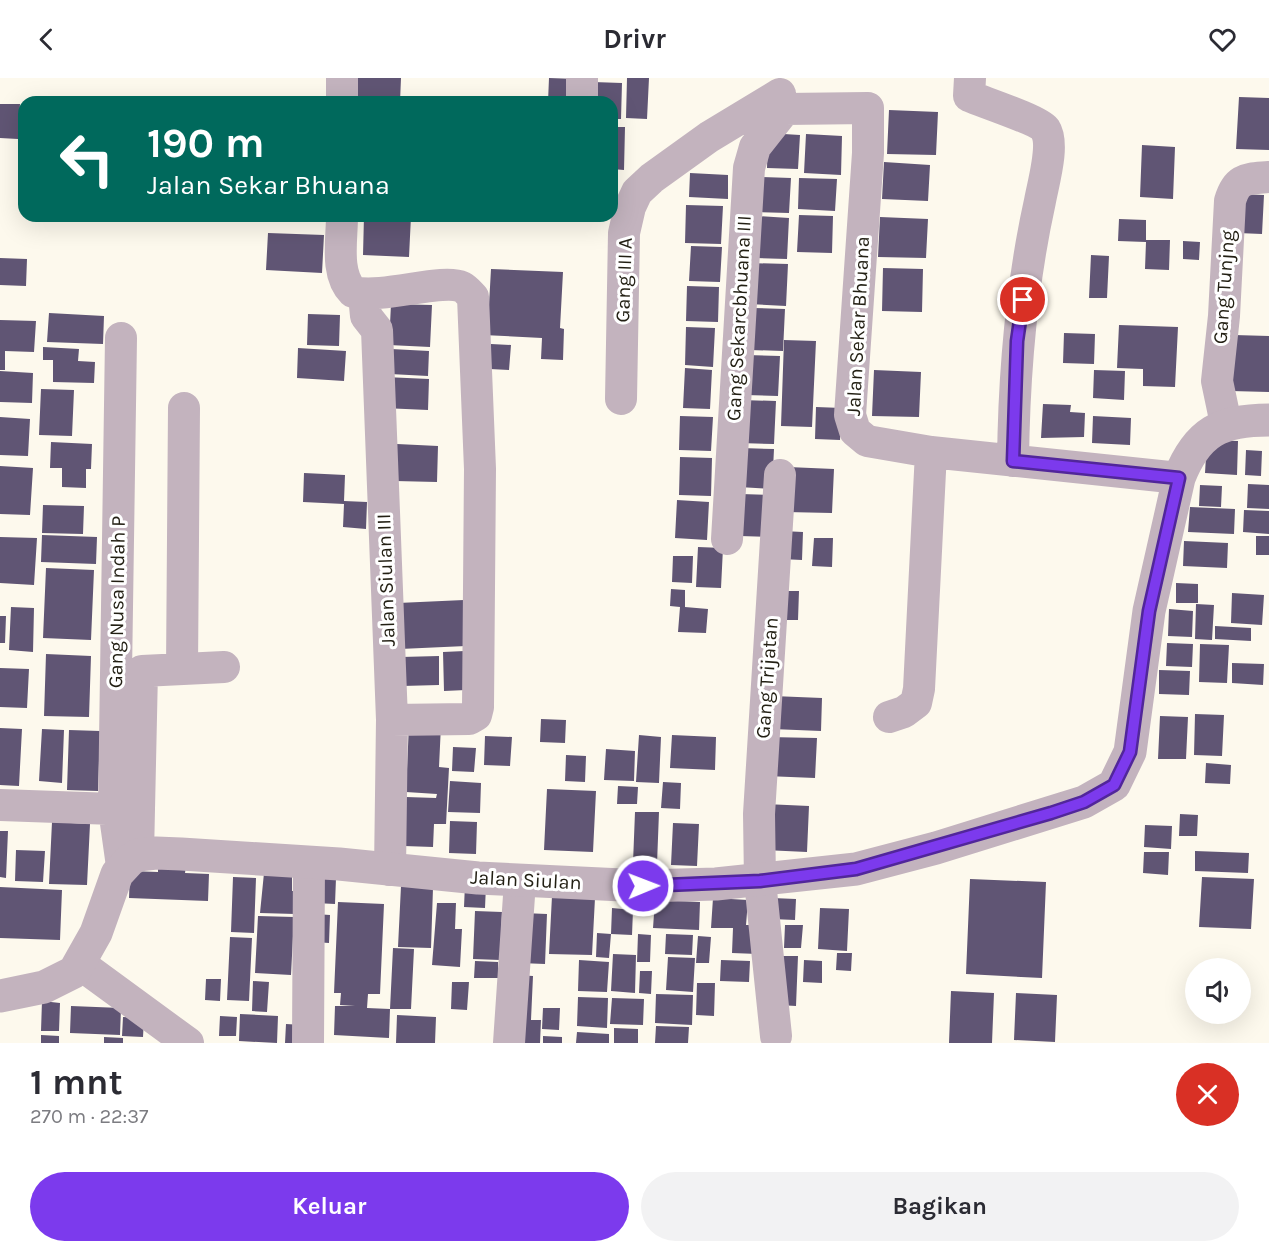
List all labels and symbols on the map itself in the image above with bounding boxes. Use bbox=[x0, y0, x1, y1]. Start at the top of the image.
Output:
street label: Gang Sekarcbhuana III bbox=[722, 215, 756, 421]
street label: Gang Tunjng bbox=[1209, 229, 1239, 345]
street label: Jalan Sekar Bhuana bbox=[842, 236, 874, 416]
street label: Gang III A bbox=[611, 237, 637, 323]
pin bbox=[997, 274, 1048, 325]
street label: Jalan Siulan III bbox=[372, 513, 400, 647]
street label: Gang Nusa Indah P bbox=[104, 516, 130, 688]
street label: Gang Trijatan bbox=[751, 617, 783, 739]
position arrow bbox=[611, 854, 675, 918]
street label: Jalan Siulan bbox=[470, 866, 582, 894]

